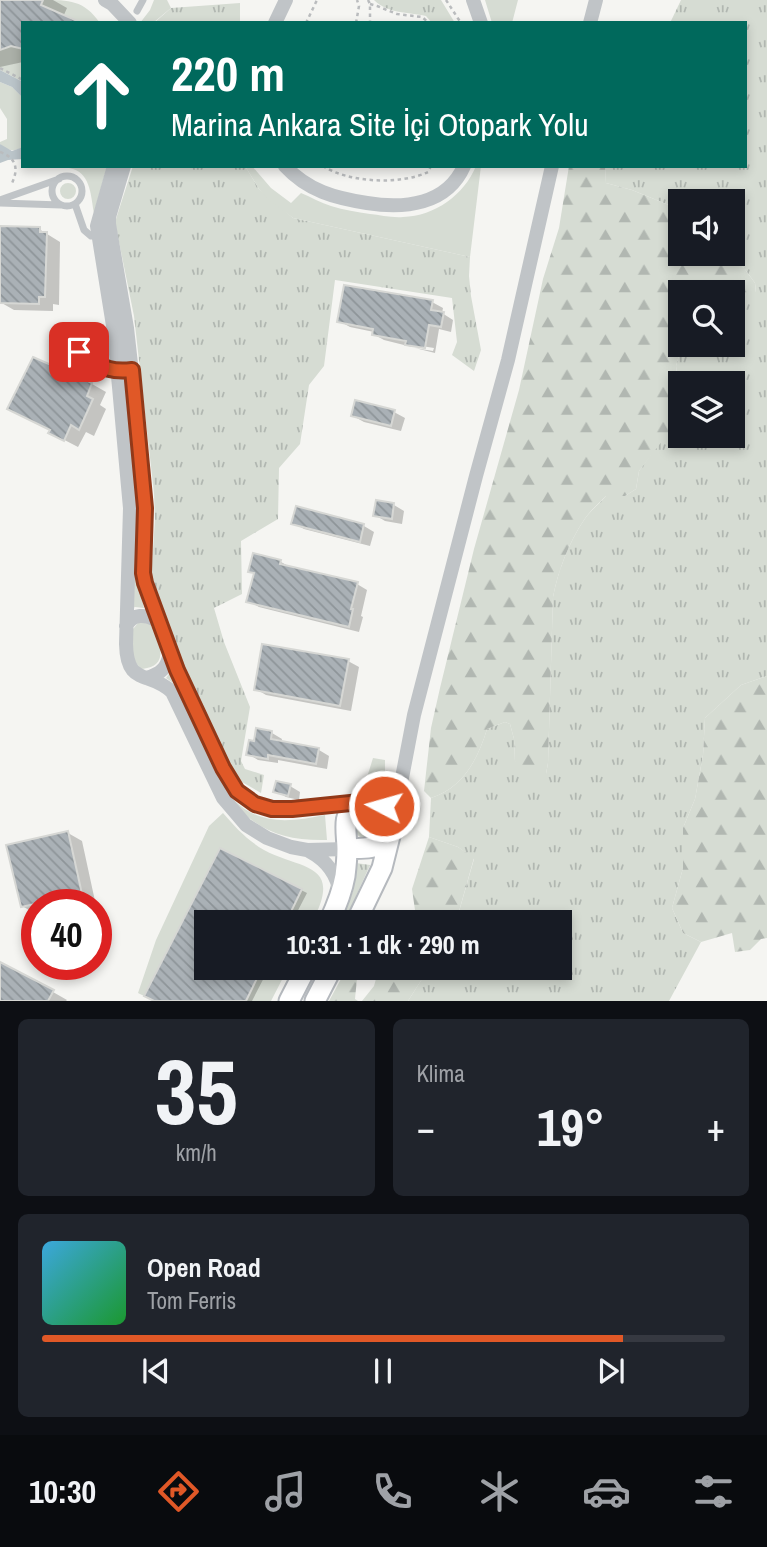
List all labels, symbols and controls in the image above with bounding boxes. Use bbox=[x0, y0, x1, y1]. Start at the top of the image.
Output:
text: 220 m bbox=[171, 40, 285, 106]
icon: ahead bbox=[56, 49, 147, 140]
text: Marina Ankara Site İçi Otopark Yolu bbox=[171, 103, 589, 146]
map controls bbox=[668, 189, 745, 448]
button: sound bbox=[668, 189, 745, 266]
button: search bbox=[668, 280, 745, 357]
pin bbox=[49, 322, 109, 382]
icon: arrive bbox=[60, 333, 98, 371]
button: layers bbox=[668, 371, 745, 448]
position arrow bbox=[347, 769, 421, 843]
speed limit sign: 40 bbox=[21, 889, 112, 980]
text: 10:31 · 1 dk · 290 m bbox=[286, 927, 480, 962]
text: 35 bbox=[155, 1030, 238, 1152]
text: Klima bbox=[417, 1058, 465, 1089]
text: 19° bbox=[537, 1092, 605, 1162]
text: − bbox=[417, 1102, 435, 1153]
text: + bbox=[707, 1102, 725, 1153]
text: km/h bbox=[176, 1137, 217, 1168]
text: Open Road bbox=[147, 1250, 261, 1285]
text: Tom Ferris bbox=[147, 1285, 236, 1316]
icon: previous bbox=[137, 1352, 175, 1390]
icon: pause bbox=[364, 1352, 402, 1390]
icon: next bbox=[592, 1352, 630, 1390]
icon: directions bbox=[154, 1467, 203, 1516]
icon: music bbox=[261, 1467, 310, 1516]
icon: phone bbox=[368, 1467, 417, 1516]
icon: climate bbox=[475, 1467, 524, 1516]
icon: car bbox=[582, 1467, 631, 1516]
icon: filters bbox=[689, 1467, 738, 1516]
text: 10:30 bbox=[29, 1470, 96, 1513]

